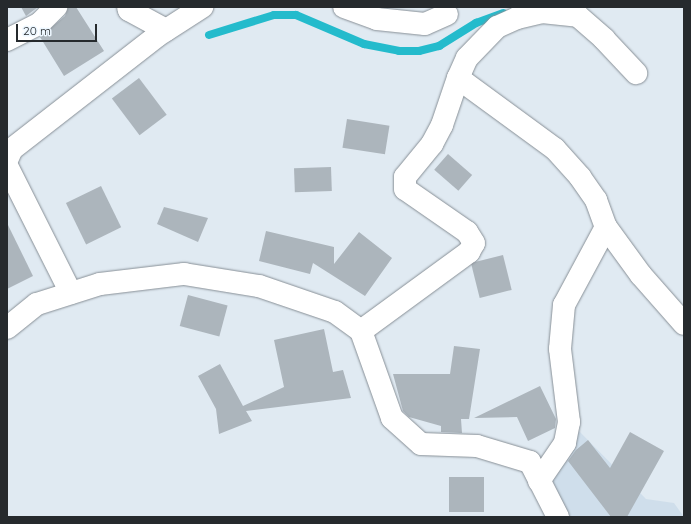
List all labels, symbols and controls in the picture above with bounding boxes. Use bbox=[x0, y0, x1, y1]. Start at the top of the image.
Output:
scale bar bbox=[18, 16, 99, 42]
text: 20 m bbox=[23, 23, 51, 38]

